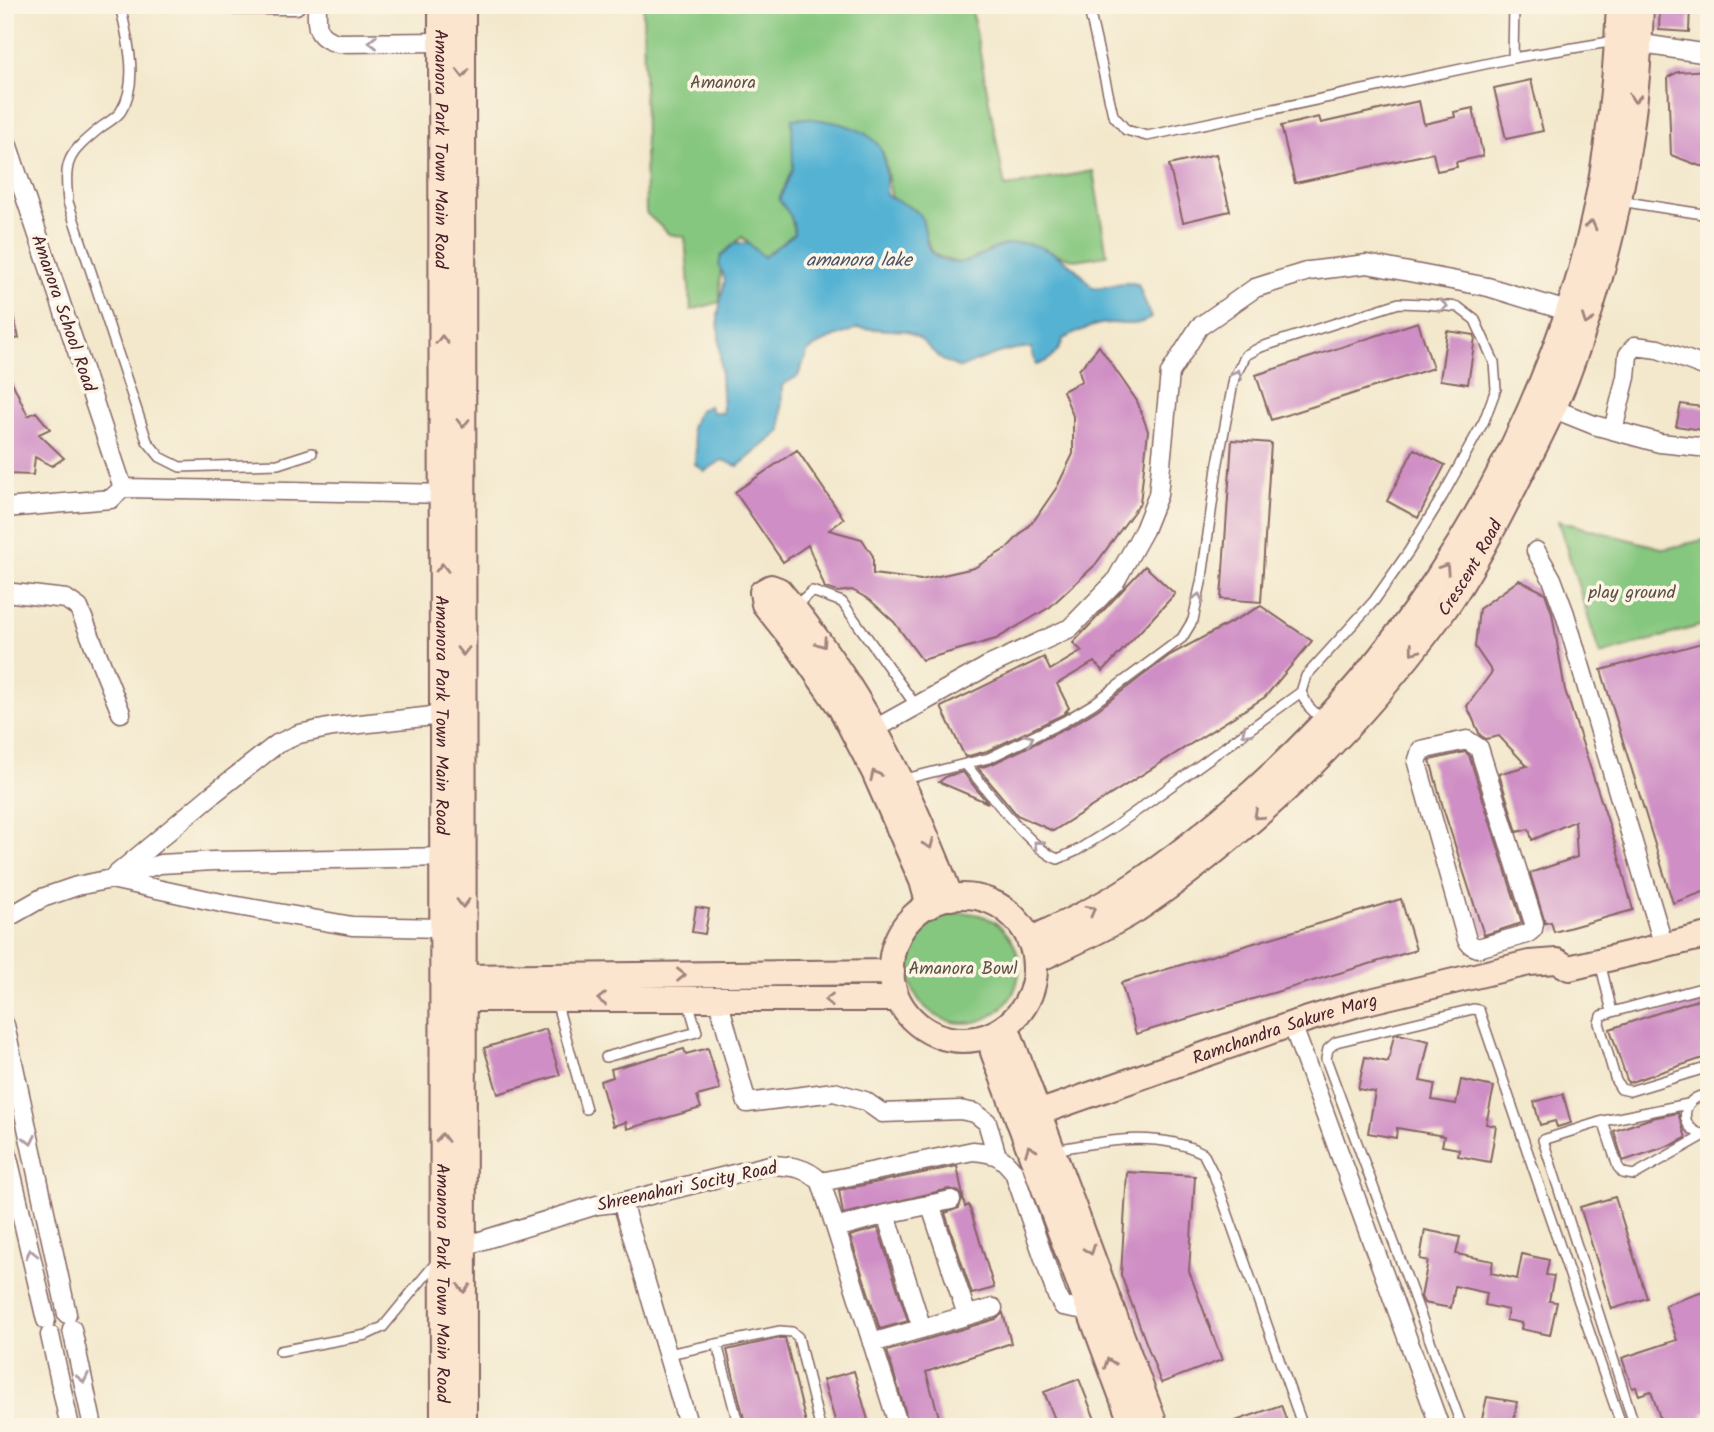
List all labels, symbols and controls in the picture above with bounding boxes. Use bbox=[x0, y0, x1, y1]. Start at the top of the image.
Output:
street label: Amanora Park Town Main Road bbox=[425, 29, 454, 270]
one-way arrow bbox=[368, 34, 378, 50]
one-way arrow bbox=[455, 69, 471, 79]
park label: Amanora bbox=[690, 69, 756, 98]
one-way arrow bbox=[1628, 93, 1643, 104]
one-way arrow bbox=[1583, 220, 1597, 232]
street label: Amanora School Road bbox=[22, 231, 103, 397]
water label: amanora lake bbox=[806, 246, 914, 276]
one-way arrow bbox=[1438, 298, 1449, 313]
one-way arrow bbox=[1581, 313, 1595, 325]
one-way arrow bbox=[434, 334, 450, 345]
one-way arrow bbox=[1229, 369, 1243, 381]
one-way arrow bbox=[455, 419, 471, 429]
street label: Crescent Road bbox=[1431, 514, 1512, 623]
one-way arrow bbox=[434, 562, 450, 572]
one-way arrow bbox=[1437, 563, 1450, 576]
park label: play ground bbox=[1587, 579, 1677, 608]
one-way arrow bbox=[1189, 592, 1204, 604]
street label: Amanora Park Town Main Road bbox=[426, 595, 455, 836]
one-way arrow bbox=[814, 636, 827, 649]
one-way arrow bbox=[1409, 642, 1422, 655]
one-way arrow bbox=[455, 646, 471, 657]
one-way arrow bbox=[1241, 724, 1254, 736]
one-way arrow bbox=[1022, 733, 1034, 747]
one-way arrow bbox=[869, 770, 883, 782]
one-way arrow bbox=[1253, 807, 1266, 819]
one-way arrow bbox=[921, 836, 935, 849]
one-way arrow bbox=[1033, 841, 1046, 853]
one-way arrow bbox=[455, 898, 471, 909]
one-way arrow bbox=[1083, 905, 1096, 919]
park label: Amanora Bowl bbox=[908, 955, 1018, 984]
one-way arrow bbox=[676, 967, 687, 982]
street label: Ramchandra Sakure Marg bbox=[1189, 987, 1381, 1074]
one-way arrow bbox=[596, 991, 606, 1007]
one-way arrow bbox=[823, 992, 834, 1007]
one-way arrow bbox=[434, 1132, 450, 1143]
one-way arrow bbox=[22, 1134, 36, 1146]
one-way arrow bbox=[1024, 1144, 1038, 1156]
street label: Shreenahari Socity Road bbox=[594, 1154, 781, 1221]
street label: Amanora Park Town Main Road bbox=[427, 1163, 456, 1404]
one-way arrow bbox=[1082, 1244, 1096, 1256]
one-way arrow bbox=[24, 1248, 39, 1260]
one-way arrow bbox=[456, 1283, 472, 1293]
one-way arrow bbox=[1104, 1357, 1118, 1369]
one-way arrow bbox=[74, 1372, 89, 1384]

